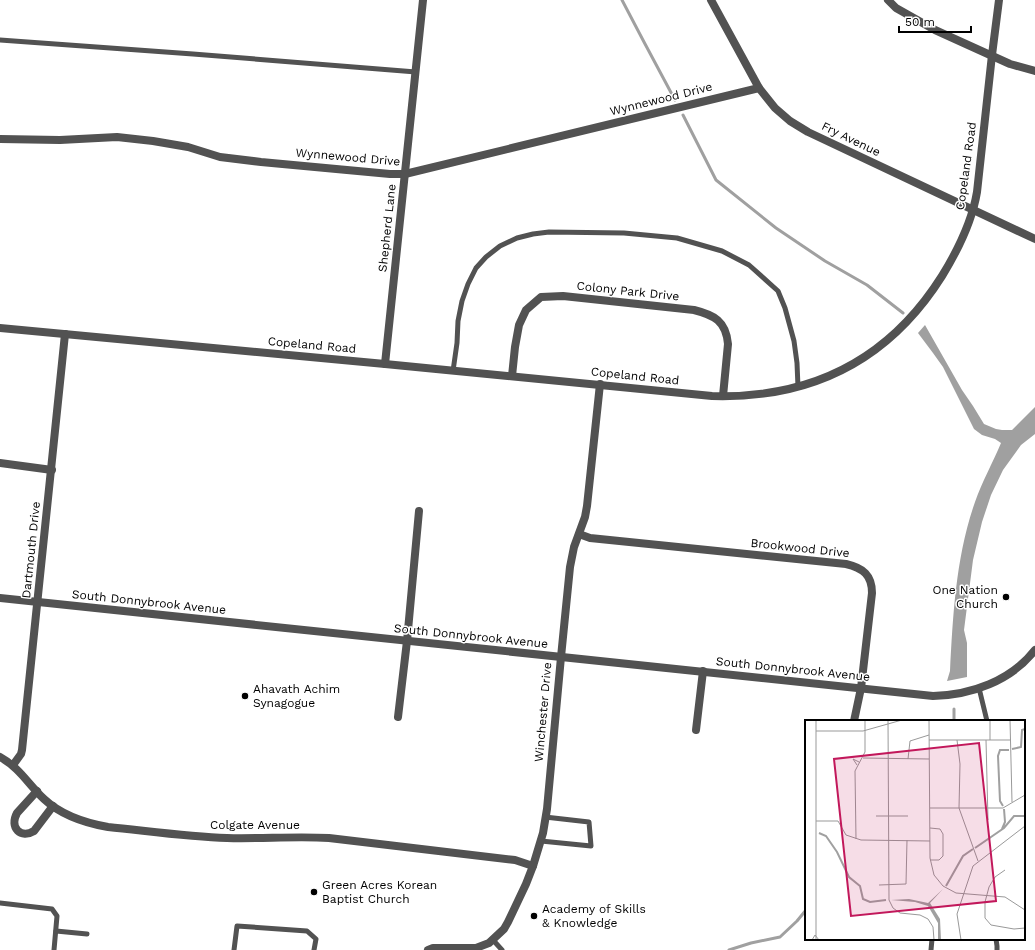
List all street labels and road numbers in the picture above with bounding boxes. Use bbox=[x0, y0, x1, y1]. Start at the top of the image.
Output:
street label: Wynnewood Drive bbox=[608, 79, 714, 119]
street label: Fry Avenue bbox=[819, 119, 883, 159]
street label: Copeland Road bbox=[953, 121, 979, 211]
street label: Wynnewood Drive bbox=[295, 145, 401, 169]
street label: Shepherd Lane bbox=[375, 183, 399, 273]
street label: Colony Park Drive bbox=[576, 279, 680, 303]
street label: Copeland Road bbox=[267, 334, 357, 356]
street label: Copeland Road bbox=[590, 364, 680, 388]
street label: Dartmouth Drive bbox=[19, 501, 43, 599]
street label: Brookwood Drive bbox=[750, 536, 850, 560]
street label: South Donnybrook Avenue bbox=[71, 587, 227, 617]
street label: South Donnybrook Avenue bbox=[393, 621, 549, 651]
street label: South Donnybrook Avenue bbox=[715, 654, 871, 684]
street label: Winchester Drive bbox=[532, 661, 554, 762]
street label: Colgate Avenue bbox=[210, 818, 300, 832]

